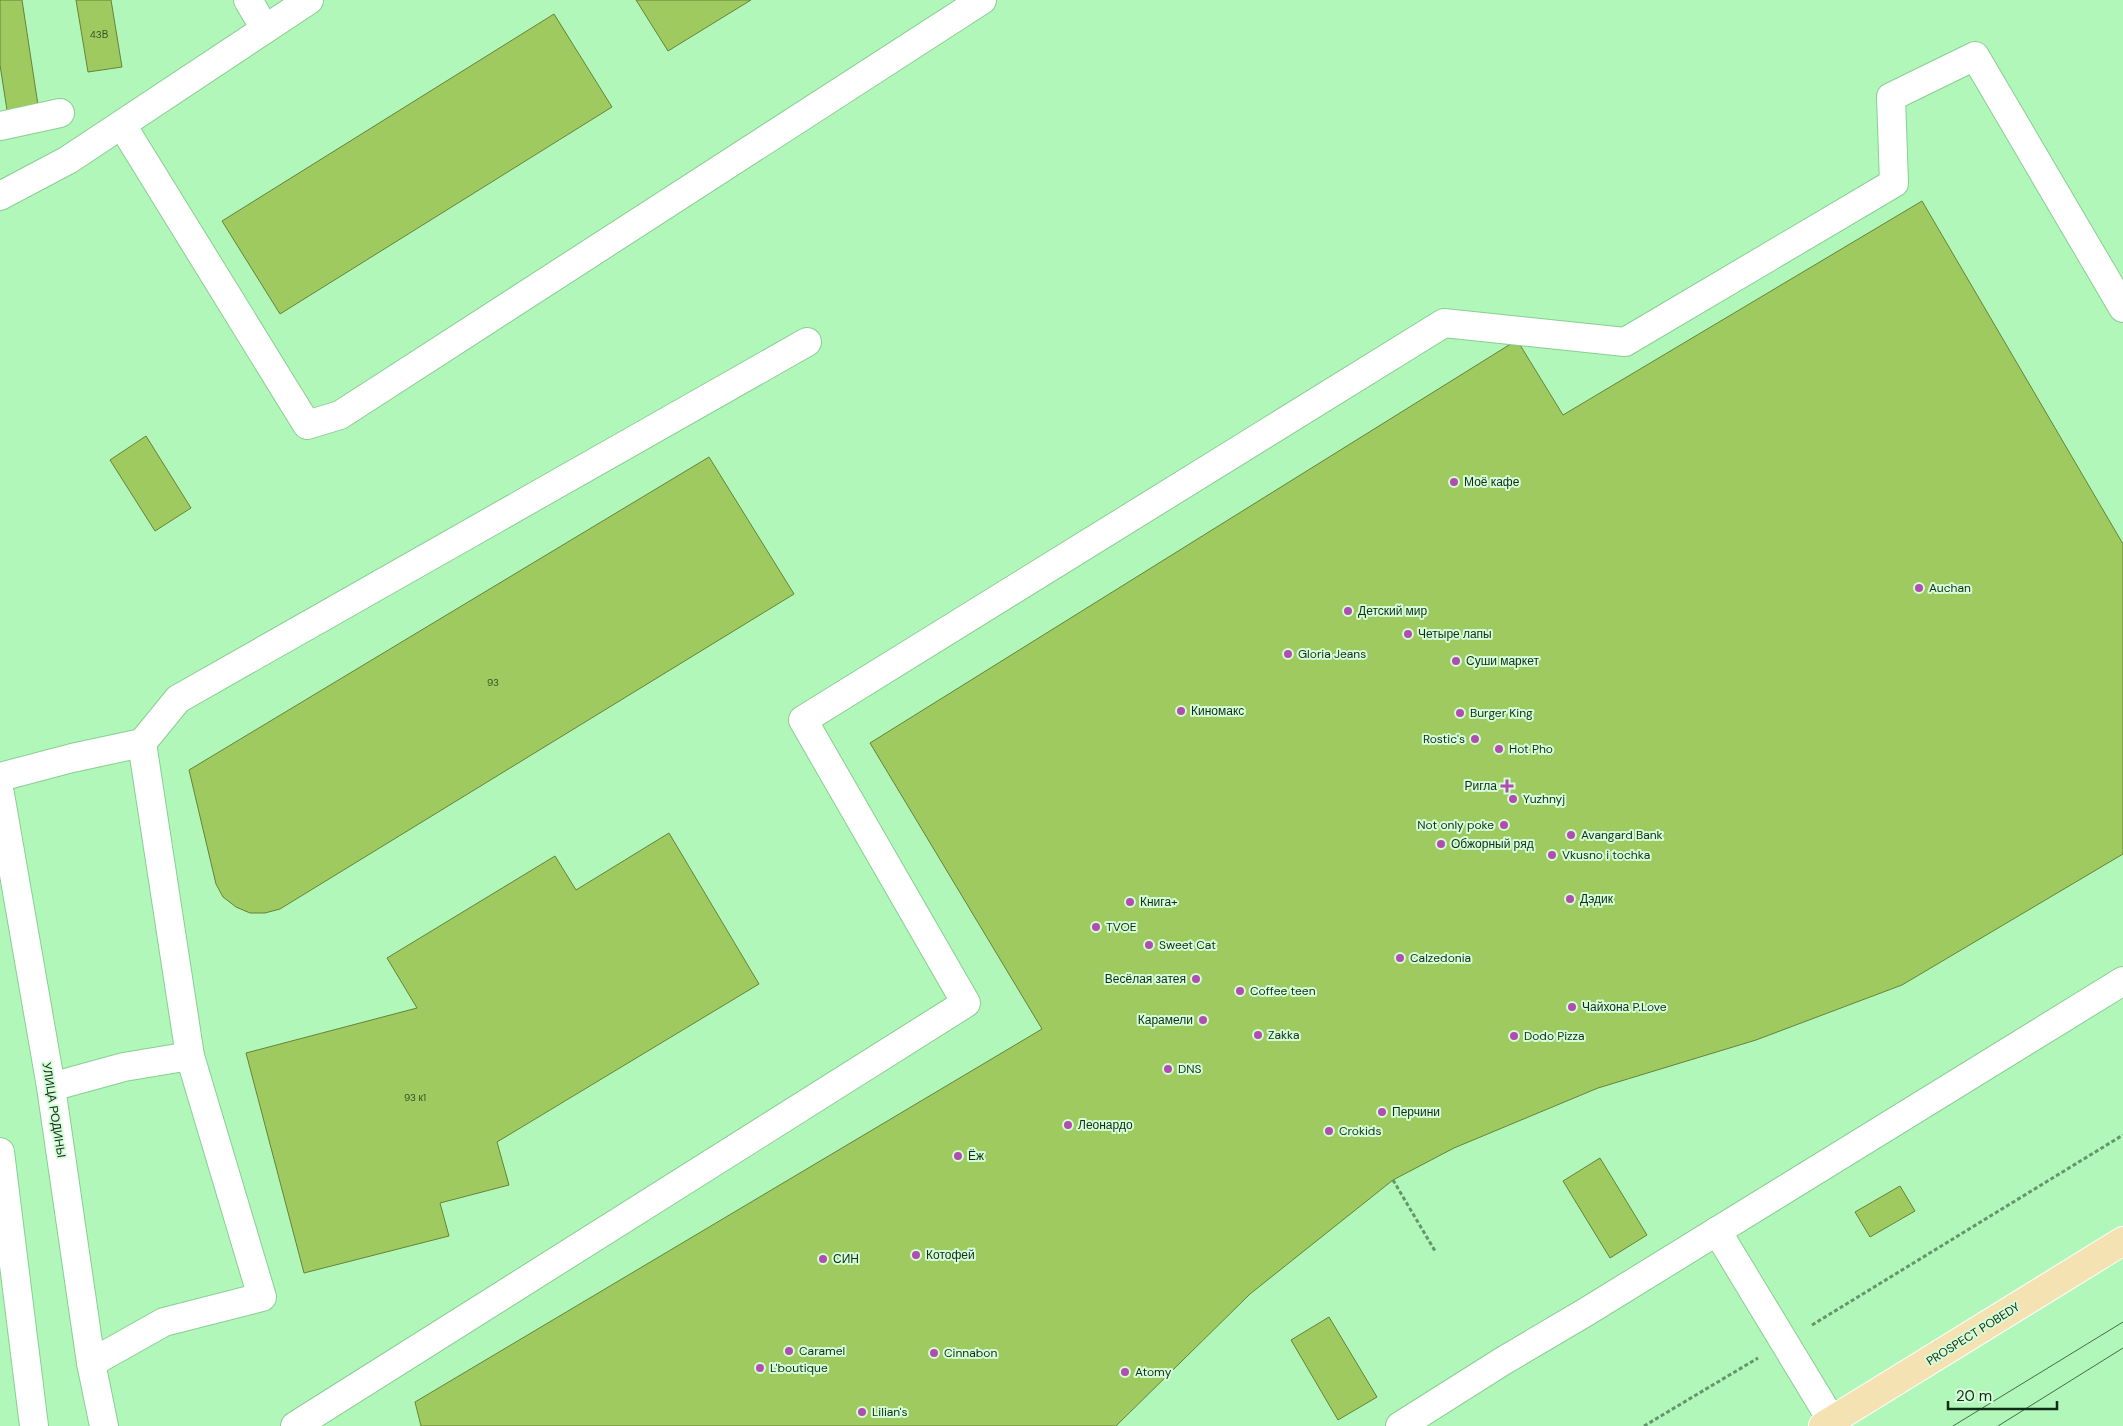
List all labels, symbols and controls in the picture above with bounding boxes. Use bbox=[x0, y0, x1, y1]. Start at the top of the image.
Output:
house number: 43В bbox=[90, 28, 109, 41]
place label: Моё кафе bbox=[1464, 474, 1520, 490]
marker: Моё кафе bbox=[1448, 476, 1460, 488]
place label: Auchan bbox=[1929, 580, 1971, 596]
marker: Auchan bbox=[1913, 582, 1925, 594]
place label: Детский мир bbox=[1358, 603, 1428, 619]
marker: Детский мир bbox=[1342, 605, 1354, 617]
place label: Четыре лапы bbox=[1418, 626, 1492, 642]
marker: Четыре лапы bbox=[1402, 628, 1414, 640]
place label: Gloria Jeans bbox=[1298, 646, 1366, 662]
marker: Gloria Jeans bbox=[1282, 648, 1294, 660]
place label: Суши маркет bbox=[1466, 653, 1539, 669]
marker: Суши маркет bbox=[1450, 655, 1462, 667]
house number: 93 bbox=[487, 676, 499, 689]
place label: Киномакс bbox=[1191, 703, 1244, 719]
marker: Киномакс bbox=[1175, 705, 1187, 717]
place label: Burger King bbox=[1470, 705, 1533, 721]
marker: Burger King bbox=[1454, 707, 1466, 719]
place label: Rostic's bbox=[1423, 731, 1465, 747]
marker: Rostic's bbox=[1469, 733, 1481, 745]
place label: Hot Pho bbox=[1509, 741, 1553, 757]
marker: Hot Pho bbox=[1493, 743, 1505, 755]
place label: Ригла bbox=[1465, 778, 1497, 794]
marker: Ригла bbox=[1501, 780, 1513, 792]
place label: Yuzhnyj bbox=[1523, 791, 1565, 807]
marker: Yuzhnyj bbox=[1507, 793, 1519, 805]
place label: Not only poke bbox=[1417, 817, 1494, 833]
marker: Not only poke bbox=[1498, 819, 1510, 831]
place label: Avangard Bank bbox=[1581, 827, 1663, 843]
marker: Avangard Bank bbox=[1565, 829, 1577, 841]
place label: Обжорный ряд bbox=[1451, 836, 1534, 852]
marker: Обжорный ряд bbox=[1435, 838, 1447, 850]
place label: Vkusno i tochka bbox=[1562, 847, 1650, 863]
marker: Vkusno i tochka bbox=[1546, 849, 1558, 861]
place label: Дэдик bbox=[1580, 891, 1614, 907]
marker: Дэдик bbox=[1564, 893, 1576, 905]
place label: Книга+ bbox=[1140, 894, 1178, 910]
marker: Книга+ bbox=[1124, 896, 1136, 908]
place label: TVOE bbox=[1106, 919, 1137, 935]
marker: TVOE bbox=[1090, 921, 1102, 933]
place label: Sweet Cat bbox=[1159, 937, 1216, 953]
marker: Sweet Cat bbox=[1143, 939, 1155, 951]
place label: Calzedonia bbox=[1410, 950, 1471, 966]
marker: Calzedonia bbox=[1394, 952, 1406, 964]
place label: Весёлая затея bbox=[1105, 971, 1186, 987]
marker: Весёлая затея bbox=[1190, 973, 1202, 985]
place label: Coffee teen bbox=[1250, 983, 1316, 999]
marker: Coffee teen bbox=[1234, 985, 1246, 997]
place label: Чайхона P.Love bbox=[1582, 999, 1667, 1015]
marker: Чайхона P.Love bbox=[1566, 1001, 1578, 1013]
place label: Карамели bbox=[1138, 1012, 1193, 1028]
marker: Карамели bbox=[1197, 1014, 1209, 1026]
place label: Zakka bbox=[1268, 1027, 1300, 1043]
place label: Dodo Pizza bbox=[1524, 1028, 1585, 1044]
marker: Zakka bbox=[1252, 1029, 1264, 1041]
marker: Dodo Pizza bbox=[1508, 1030, 1520, 1042]
street label: УЛИЦА РОДИНЫ bbox=[39, 1061, 69, 1159]
place label: DNS bbox=[1178, 1061, 1202, 1077]
marker: DNS bbox=[1162, 1063, 1174, 1075]
house number: 93 к1 bbox=[404, 1091, 426, 1104]
place label: Перчини bbox=[1392, 1104, 1440, 1120]
marker: Перчини bbox=[1376, 1106, 1388, 1118]
place label: Леонардо bbox=[1078, 1117, 1133, 1133]
marker: Леонардо bbox=[1062, 1119, 1074, 1131]
place label: Crokids bbox=[1339, 1123, 1381, 1139]
marker: Crokids bbox=[1323, 1125, 1335, 1137]
place label: Ёж bbox=[968, 1148, 984, 1164]
marker: Ёж bbox=[952, 1150, 964, 1162]
place label: Котофей bbox=[926, 1247, 975, 1263]
marker: Котофей bbox=[910, 1249, 922, 1261]
place label: СИН bbox=[833, 1251, 859, 1267]
marker: СИН bbox=[817, 1253, 829, 1265]
street label: PROSPECT POBEDY bbox=[1923, 1299, 2023, 1369]
place label: Caramel bbox=[799, 1343, 845, 1359]
marker: Caramel bbox=[783, 1345, 795, 1357]
place label: Cinnabon bbox=[944, 1345, 997, 1361]
marker: Cinnabon bbox=[928, 1347, 940, 1359]
place label: L'boutique bbox=[770, 1360, 828, 1376]
marker: L'boutique bbox=[754, 1362, 766, 1374]
place label: Atomy bbox=[1135, 1364, 1172, 1380]
marker: Atomy bbox=[1119, 1366, 1131, 1378]
scale bar bbox=[1948, 1378, 2057, 1410]
text: 20 m bbox=[1956, 1386, 1992, 1406]
place label: Lilian's bbox=[872, 1404, 908, 1420]
marker: Lilian's bbox=[856, 1406, 868, 1418]

